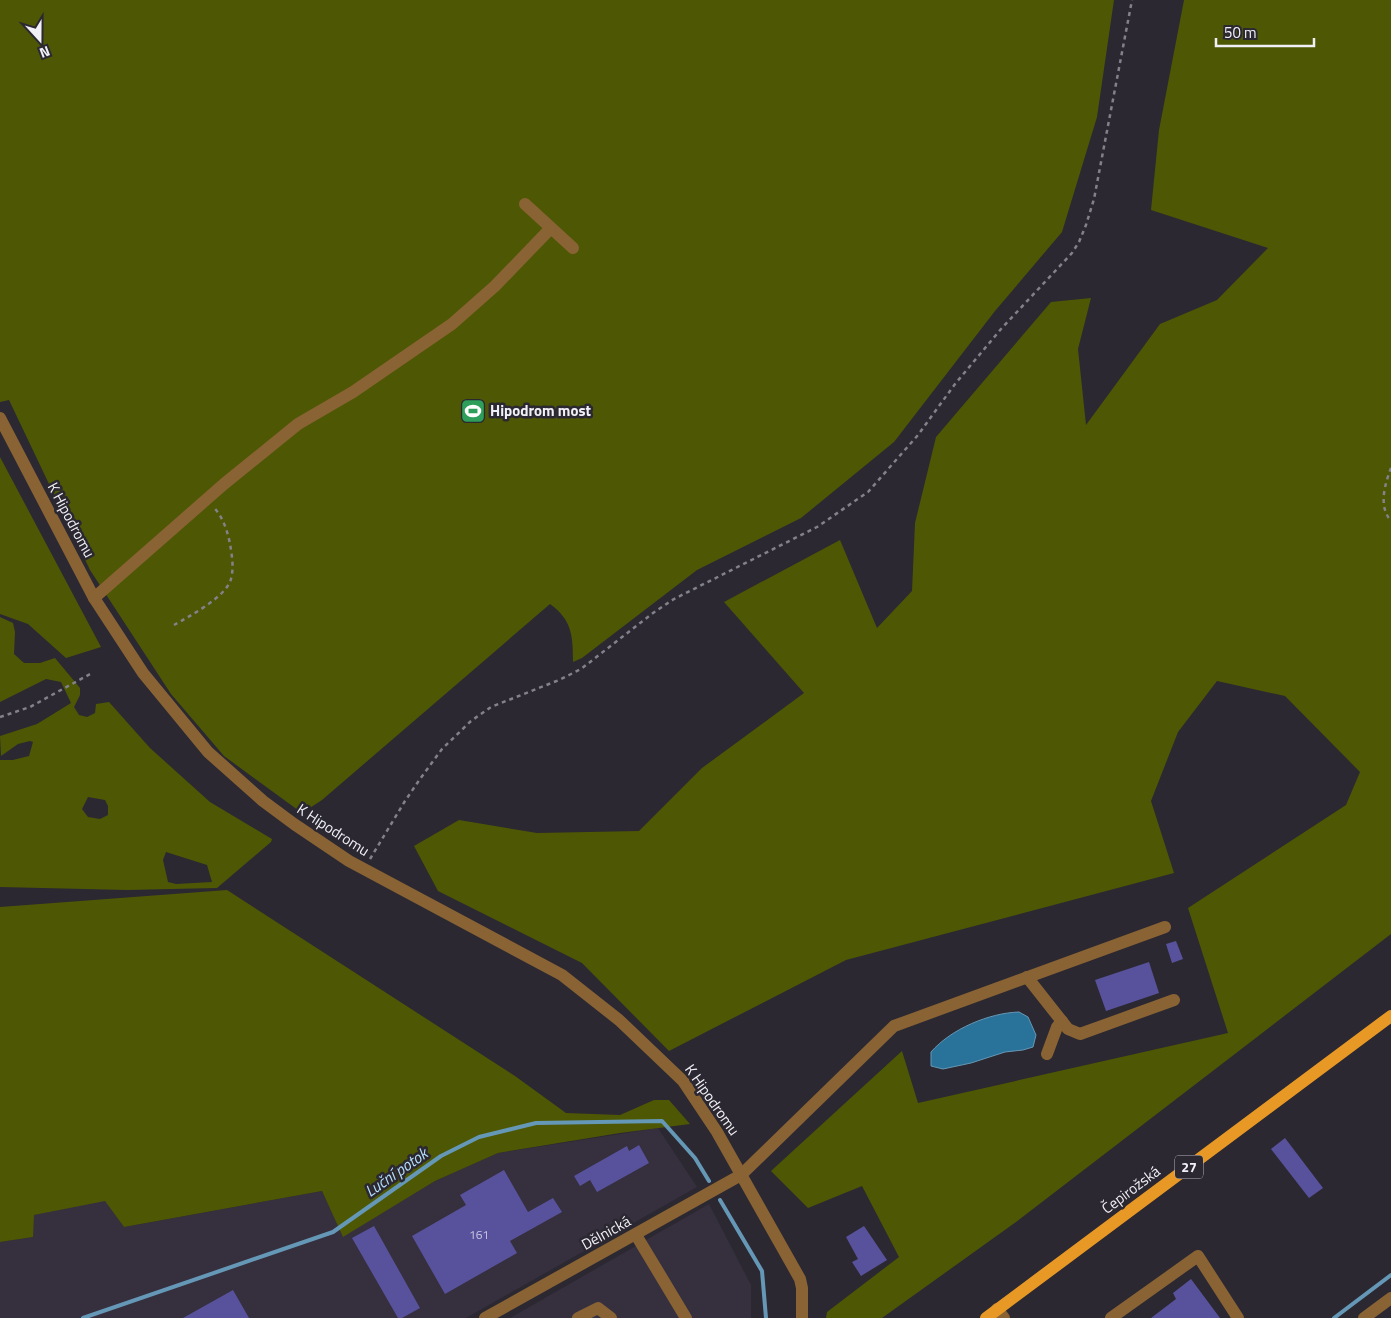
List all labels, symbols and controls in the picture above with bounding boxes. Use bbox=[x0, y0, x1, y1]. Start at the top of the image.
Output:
north arrow bbox=[15, 15, 65, 65]
scale bar bbox=[1216, 15, 1314, 47]
text: 50 m bbox=[1224, 21, 1257, 44]
text: N bbox=[37, 41, 53, 64]
sports icon: Hipodrom most bbox=[460, 398, 486, 424]
place label: Hipodrom most bbox=[490, 399, 591, 422]
street label: K Hipodromu bbox=[42, 478, 101, 562]
street label: K Hipodromu bbox=[292, 797, 374, 862]
street label: K Hipodromu bbox=[679, 1059, 745, 1140]
water label: Luční potok bbox=[360, 1140, 434, 1202]
road number: 27 bbox=[1175, 1156, 1203, 1178]
street label: Čepirožská bbox=[1097, 1160, 1165, 1219]
street label: Dělnická bbox=[577, 1209, 635, 1256]
house number: 161 bbox=[469, 1225, 489, 1244]

